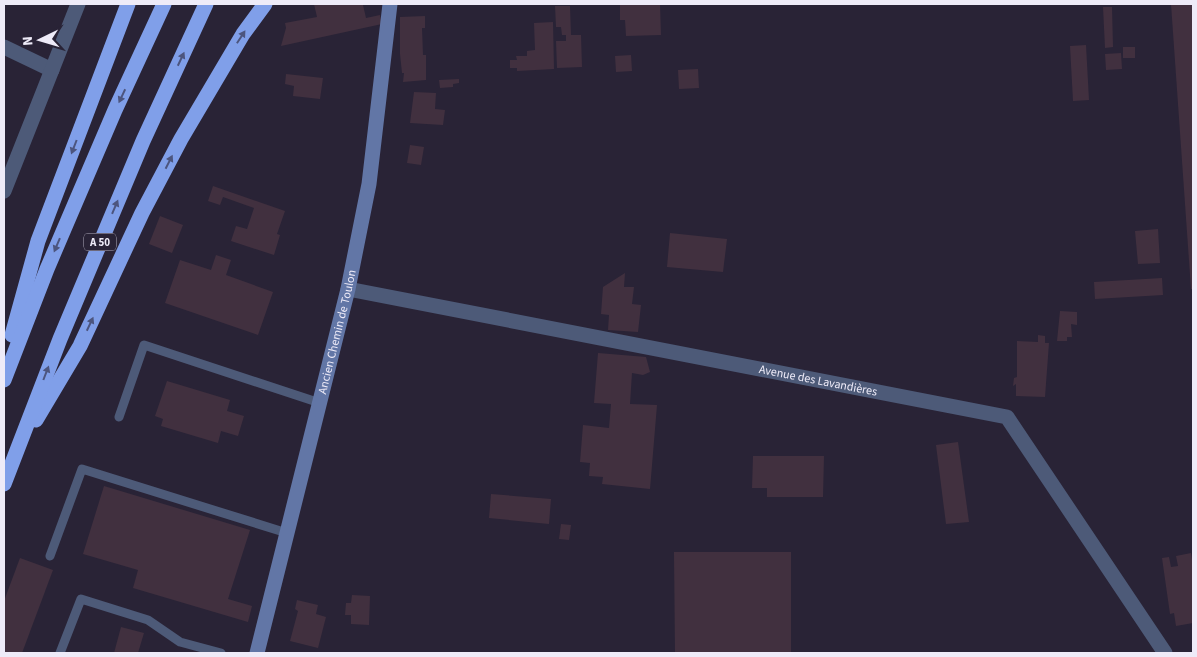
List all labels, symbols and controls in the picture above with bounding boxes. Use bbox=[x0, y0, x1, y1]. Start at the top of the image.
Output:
north arrow bbox=[15, 15, 65, 65]
one-way arrow bbox=[236, 30, 246, 44]
text: N bbox=[18, 36, 38, 47]
one-way arrow bbox=[177, 52, 185, 66]
one-way arrow bbox=[117, 89, 125, 103]
one-way arrow bbox=[69, 140, 77, 155]
one-way arrow bbox=[165, 155, 173, 169]
one-way arrow bbox=[111, 199, 119, 214]
road number: A 50 bbox=[84, 233, 116, 250]
one-way arrow bbox=[53, 238, 61, 253]
street label: Ancien Chemin de Toulon bbox=[314, 268, 360, 396]
one-way arrow bbox=[86, 317, 94, 331]
street label: Avenue des Lavandières bbox=[758, 361, 879, 400]
one-way arrow bbox=[43, 366, 50, 381]

